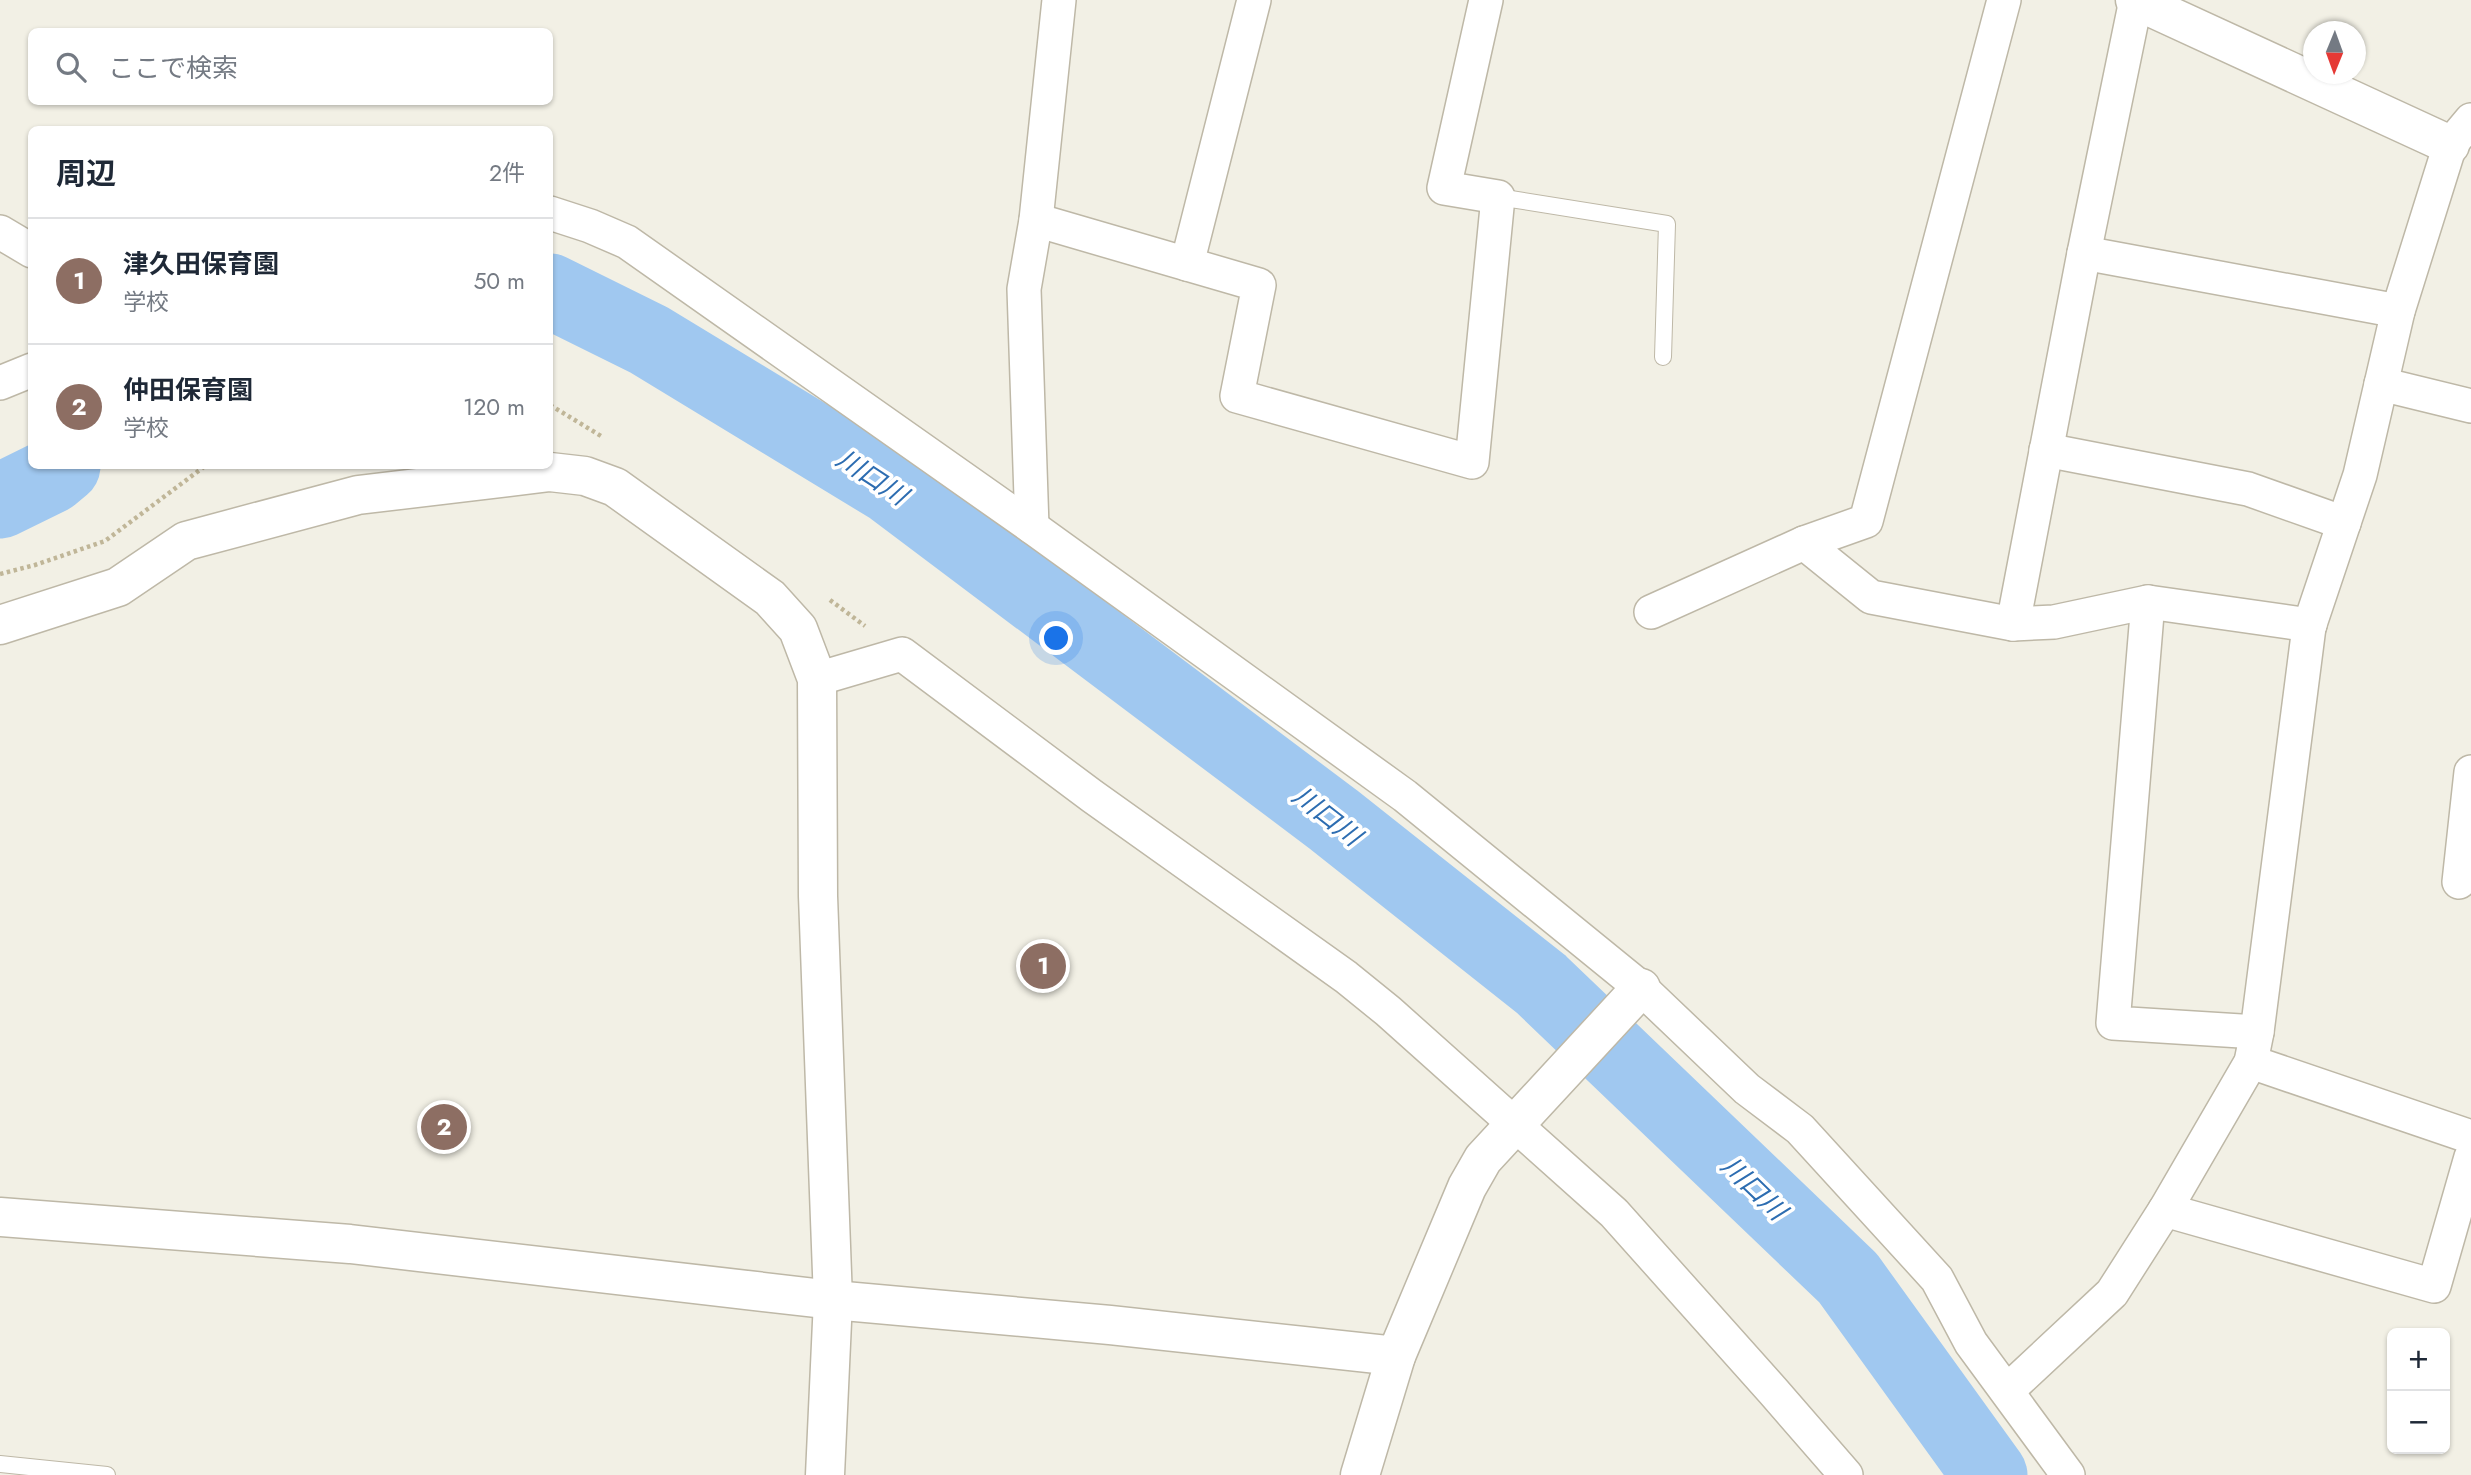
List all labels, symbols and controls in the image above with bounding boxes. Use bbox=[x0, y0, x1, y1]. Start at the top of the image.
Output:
north arrow bbox=[2303, 21, 2366, 84]
search box bbox=[28, 28, 553, 105]
icon: search bbox=[52, 48, 90, 86]
text: ここで検索 bbox=[108, 49, 238, 87]
text: 周辺 bbox=[56, 152, 116, 195]
text: 2件 bbox=[489, 156, 525, 190]
text: 津久田保育園 bbox=[123, 245, 279, 283]
text: 1 bbox=[73, 264, 85, 298]
text: 50 m bbox=[473, 264, 525, 298]
text: 学校 bbox=[123, 285, 169, 319]
text: 仲田保育園 bbox=[123, 371, 253, 409]
text: 2 bbox=[71, 390, 87, 424]
text: 120 m bbox=[463, 390, 525, 424]
text: 学校 bbox=[123, 411, 169, 445]
water label: 川口川 bbox=[829, 440, 918, 516]
your location bbox=[1039, 621, 1073, 655]
water label: 川口川 bbox=[1285, 777, 1372, 857]
pin: 1 bbox=[1020, 940, 1066, 992]
pin: 2 bbox=[421, 1101, 467, 1153]
water label: 川口川 bbox=[1713, 1147, 1797, 1231]
map controls bbox=[2387, 1328, 2450, 1454]
button: + bbox=[2387, 1328, 2450, 1391]
button: − bbox=[2387, 1391, 2450, 1454]

